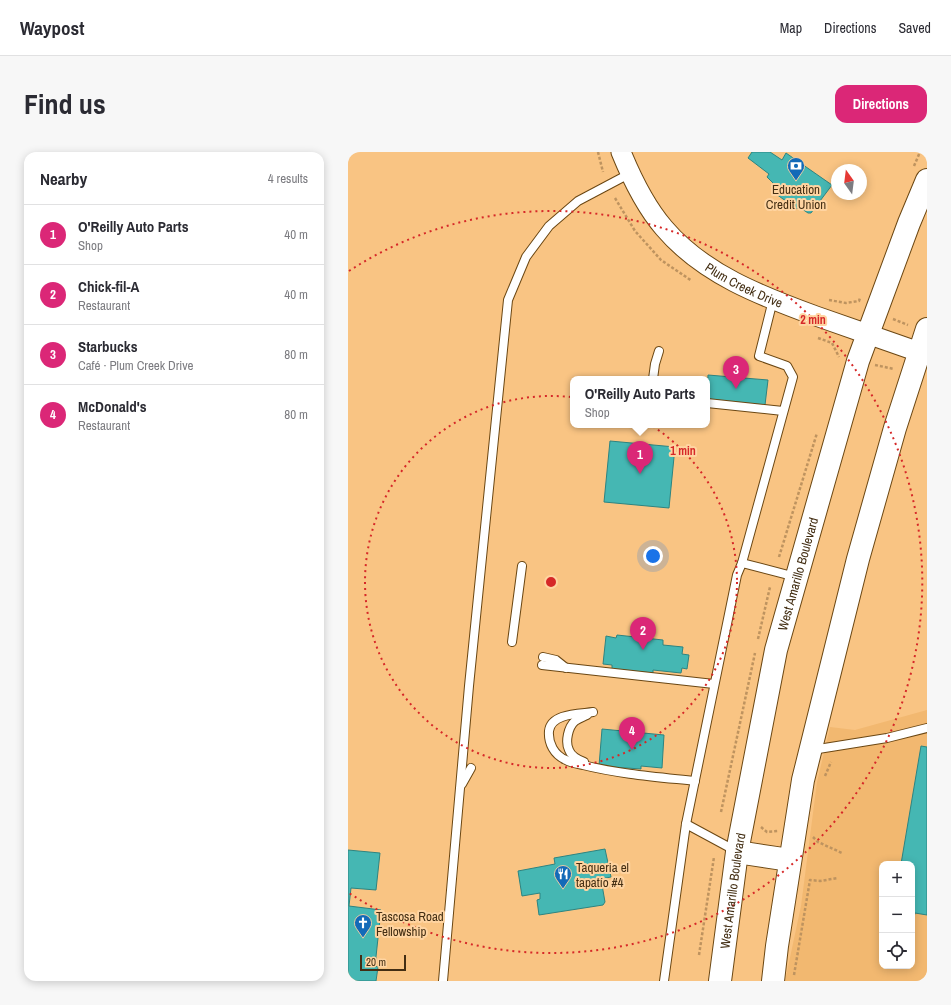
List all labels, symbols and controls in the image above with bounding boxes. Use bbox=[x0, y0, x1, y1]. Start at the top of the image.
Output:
text: Waypost bbox=[20, 15, 84, 41]
text: Map bbox=[780, 19, 802, 37]
text: Directions bbox=[824, 19, 876, 37]
text: Saved bbox=[898, 19, 931, 37]
text: Find us bbox=[24, 85, 106, 123]
button: Directions bbox=[835, 85, 927, 123]
bank icon: Education Credit Union bbox=[786, 156, 806, 181]
north arrow bbox=[831, 164, 867, 200]
text: Nearby bbox=[40, 167, 87, 190]
text: 4 results bbox=[268, 170, 308, 187]
place label: Education Credit Union bbox=[766, 181, 826, 213]
text: O'Reilly Auto Parts bbox=[78, 216, 188, 237]
text: 1 bbox=[50, 226, 56, 243]
text: 40 m bbox=[284, 226, 308, 243]
text: Shop bbox=[78, 237, 103, 254]
street label: Plum Creek Drive bbox=[702, 259, 785, 312]
text: Chick-fil-A bbox=[78, 276, 140, 297]
text: 2 bbox=[50, 286, 56, 303]
text: 40 m bbox=[284, 286, 308, 303]
text: Restaurant bbox=[78, 297, 130, 314]
text: 2 min bbox=[800, 312, 826, 328]
text: Starbucks bbox=[78, 336, 137, 357]
text: 3 bbox=[50, 346, 56, 363]
text: 80 m bbox=[284, 346, 308, 363]
pin: 3 bbox=[723, 356, 749, 389]
text: Café · Plum Creek Drive bbox=[78, 357, 194, 374]
popup bbox=[570, 376, 710, 428]
text: O'Reilly Auto Parts bbox=[585, 383, 695, 404]
text: McDonald's bbox=[78, 396, 147, 417]
text: Shop bbox=[585, 404, 610, 421]
text: 4 bbox=[50, 406, 56, 423]
text: 80 m bbox=[284, 406, 308, 423]
text: Restaurant bbox=[78, 417, 130, 434]
pin: 1 bbox=[627, 441, 653, 474]
text: 1 min bbox=[670, 443, 696, 459]
street label: West Amarillo Boulevard bbox=[774, 515, 822, 632]
your location bbox=[643, 546, 663, 566]
centre of rings bbox=[544, 575, 558, 589]
pin: 2 bbox=[630, 617, 656, 650]
pin: 4 bbox=[619, 717, 645, 750]
street label: West Amarillo Boulevard bbox=[716, 832, 750, 950]
place label: Taqueria el tapatío #4 bbox=[576, 859, 629, 891]
map controls bbox=[879, 861, 915, 969]
button: + bbox=[879, 861, 915, 897]
restaurant icon: Taqueria el tapatío #4 bbox=[553, 864, 573, 889]
button: − bbox=[879, 897, 915, 933]
place label: Tascosa Road Fellowship bbox=[376, 908, 444, 940]
church icon: Tascosa Road Fellowship bbox=[353, 913, 373, 938]
button: locate bbox=[879, 933, 915, 969]
scale bar bbox=[360, 953, 406, 972]
text: 20 m bbox=[366, 955, 386, 969]

